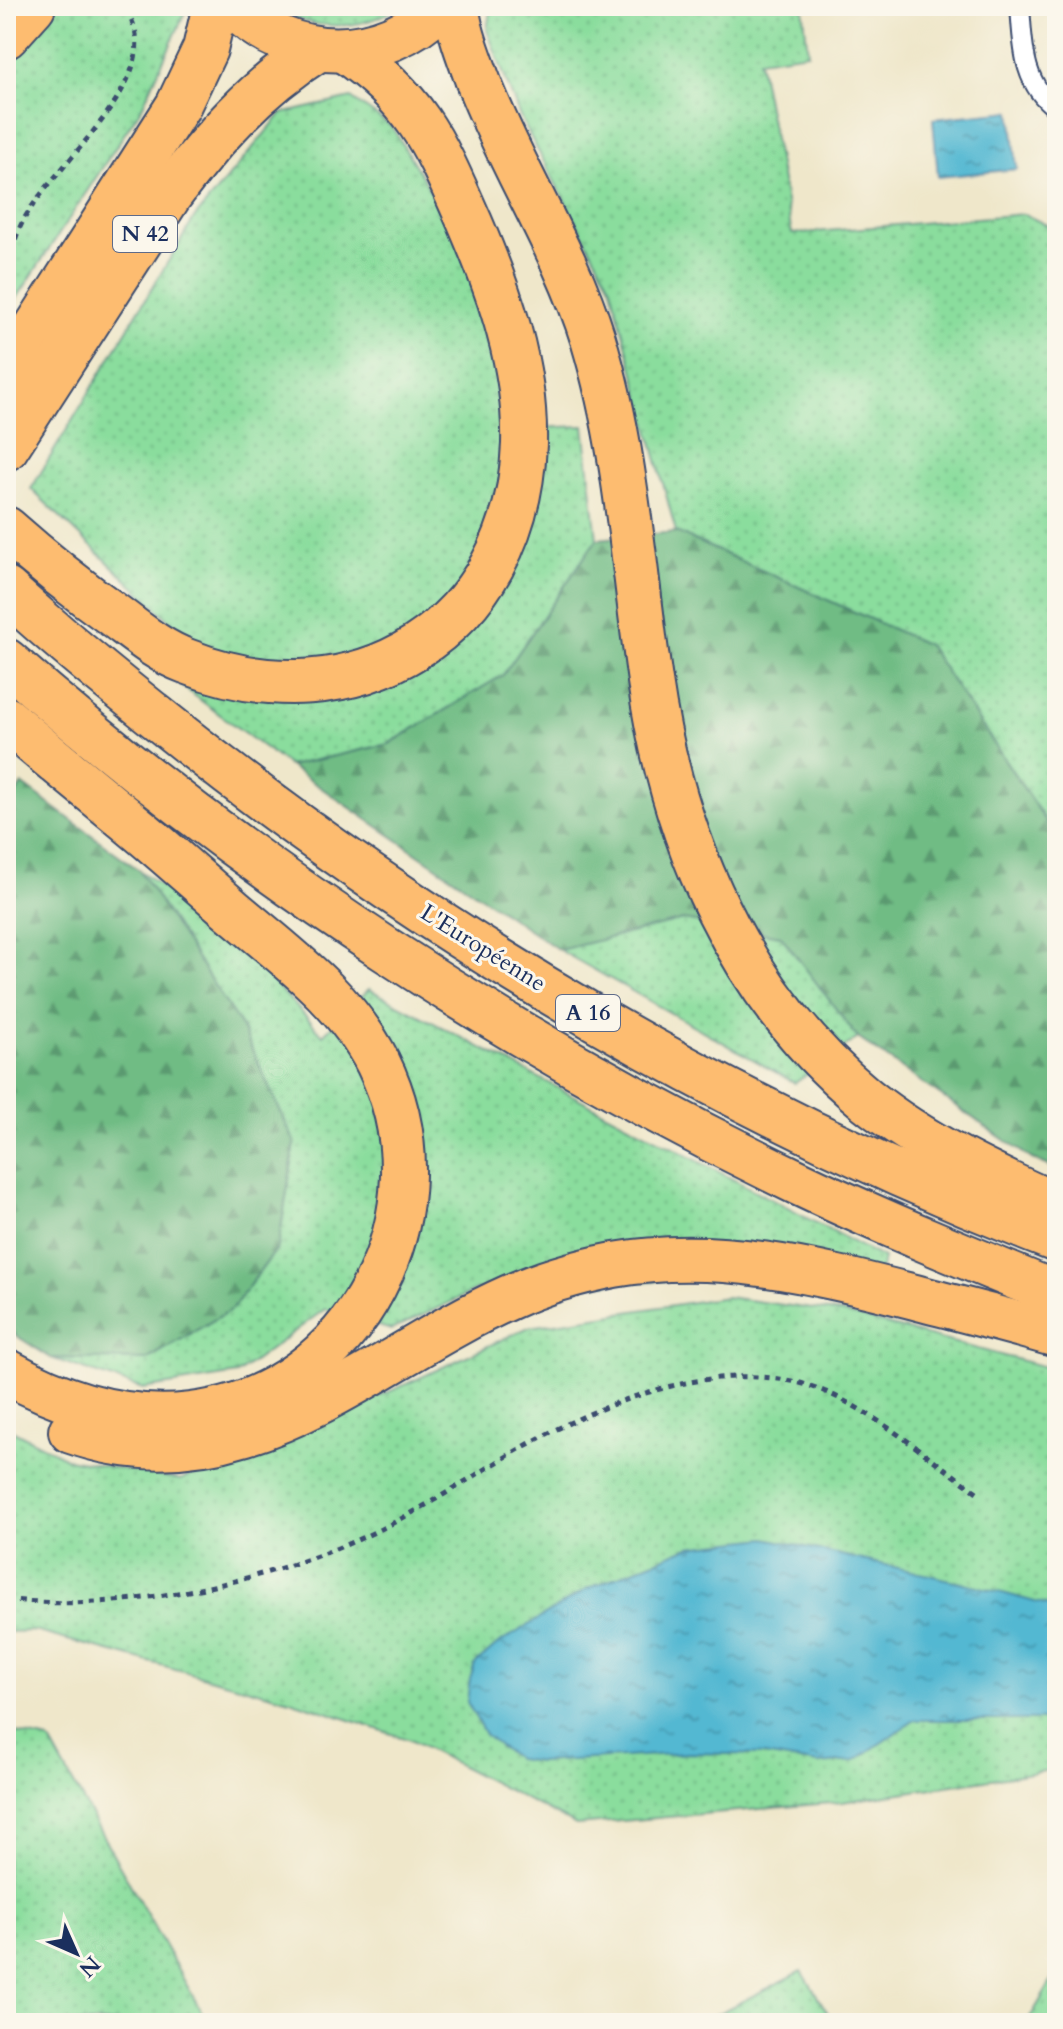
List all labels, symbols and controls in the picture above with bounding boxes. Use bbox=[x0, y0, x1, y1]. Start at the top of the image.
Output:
road number: N 42 bbox=[113, 216, 177, 252]
street label: L'Européenne bbox=[414, 896, 552, 1000]
road number: A 16 bbox=[556, 995, 620, 1031]
north arrow bbox=[36, 1913, 116, 1993]
text: N bbox=[72, 1949, 107, 1984]

